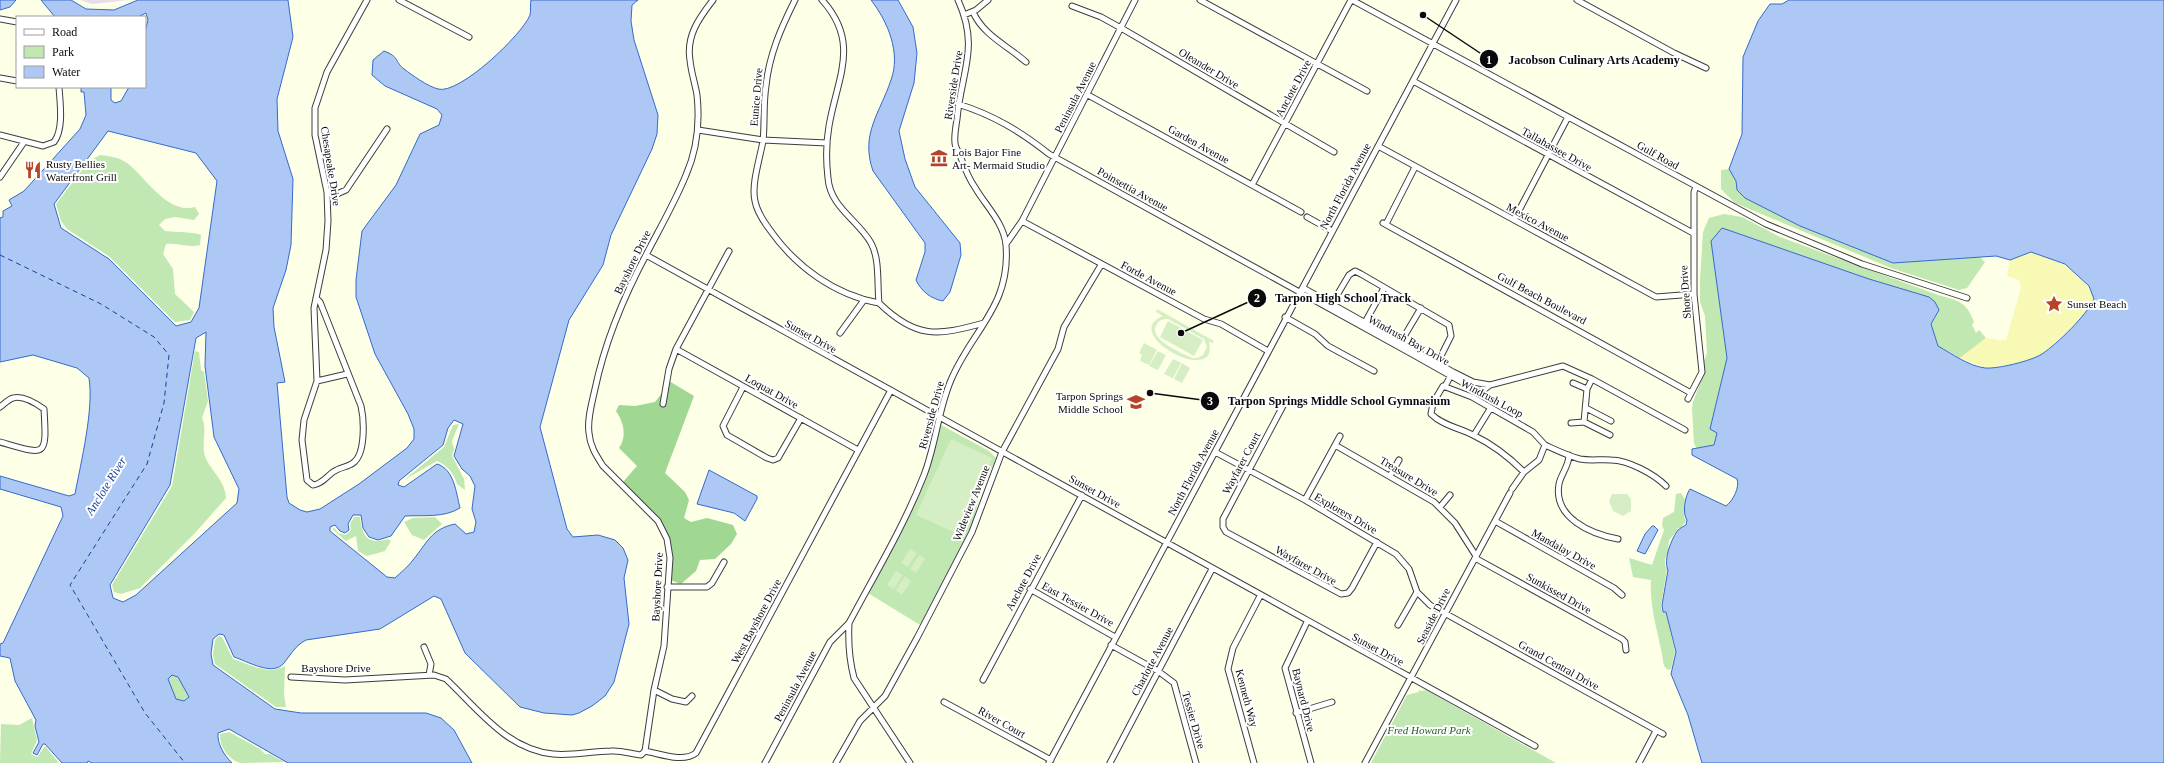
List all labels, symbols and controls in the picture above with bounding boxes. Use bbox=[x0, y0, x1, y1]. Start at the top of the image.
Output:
legend bbox=[16, 16, 146, 88]
text: Road bbox=[52, 25, 77, 39]
text: Park bbox=[52, 45, 74, 59]
street label: Oleander Drive bbox=[1177, 45, 1241, 91]
callout: Jacobson Culinary Arts Academy bbox=[1479, 47, 1688, 71]
street label: Riverside Drive bbox=[942, 49, 964, 120]
text: 1 bbox=[1486, 53, 1492, 67]
text: Jacobson Culinary Arts Academy bbox=[1508, 53, 1680, 67]
street label: Anclote Drive bbox=[1273, 57, 1313, 118]
street label: Peninsula Avenue bbox=[1052, 59, 1098, 135]
text: Water bbox=[52, 65, 80, 79]
street label: Eunice Drive bbox=[747, 67, 765, 127]
street label: Garden Avenue bbox=[1166, 122, 1232, 166]
street label: Chesapeake Drive bbox=[319, 125, 343, 207]
street label: Tallahassee Drive bbox=[1520, 125, 1594, 173]
street label: Gulf Road bbox=[1635, 139, 1682, 172]
street label: North Florida Avenue bbox=[1317, 141, 1373, 231]
place label: Lois Bajor Fine Art- Mermaid Studio bbox=[952, 146, 1045, 171]
museum icon: Lois Bajor Fine Art- Mermaid Studio bbox=[929, 148, 949, 168]
place label: Rusty Bellies Waterfront Grill bbox=[46, 158, 117, 183]
restaurant icon: Rusty Bellies Waterfront Grill bbox=[23, 160, 43, 180]
street label: Poinsettia Avenue bbox=[1096, 165, 1171, 213]
street label: Mexico Avenue bbox=[1505, 200, 1571, 244]
street label: Bayshore Drive bbox=[611, 228, 653, 296]
street label: Forde Avenue bbox=[1119, 258, 1179, 298]
street label: Shore Drive bbox=[1677, 265, 1693, 319]
street label: Gulf Beach Boulevard bbox=[1495, 269, 1589, 327]
callout: Tarpon High School Track bbox=[1247, 286, 1419, 310]
text: 2 bbox=[1254, 291, 1260, 305]
text: Tarpon High School Track bbox=[1275, 291, 1411, 305]
place icon: Sunset Beach bbox=[2044, 294, 2064, 314]
place label: Sunset Beach bbox=[2067, 298, 2127, 310]
street label: Windrush Bay Drive bbox=[1366, 313, 1452, 367]
street label: Sunset Drive bbox=[783, 317, 839, 355]
street label: Loquat Drive bbox=[743, 371, 801, 411]
street label: Windrush Loop bbox=[1459, 377, 1526, 420]
street label: Riverside Drive bbox=[916, 380, 946, 450]
callout: Tarpon Springs Middle School Gymnasium bbox=[1200, 389, 1458, 413]
place label: Tarpon Springs Middle School bbox=[1056, 390, 1123, 415]
school or university icon: Tarpon Springs Middle School bbox=[1126, 392, 1146, 412]
text: 3 bbox=[1207, 394, 1213, 408]
text: Tarpon Springs Middle School Gymnasium bbox=[1228, 394, 1450, 408]
street label: North Florida Avenue bbox=[1165, 427, 1221, 517]
street label: Wayfarer Court bbox=[1220, 430, 1262, 496]
water label: Anclote River bbox=[82, 454, 130, 518]
street label: Treasure Drive bbox=[1378, 454, 1440, 498]
street label: Wideview Avenue bbox=[950, 463, 992, 542]
street label: Sunset Drive bbox=[1067, 472, 1123, 510]
street label: Explorers Drive bbox=[1312, 490, 1380, 536]
street label: Mandalay Drive bbox=[1530, 526, 1598, 572]
street label: Wayfarer Drive bbox=[1273, 543, 1339, 587]
street label: Anclote Drive bbox=[1003, 551, 1043, 612]
street label: Bayshore Drive bbox=[649, 552, 665, 622]
street label: Sunkissed Drive bbox=[1524, 570, 1594, 616]
street label: West Bayshore Drive bbox=[729, 577, 783, 665]
street label: East Tessier Drive bbox=[1040, 579, 1116, 629]
street label: Seaside Drive bbox=[1414, 586, 1452, 646]
street label: Charlotte Avenue bbox=[1129, 624, 1175, 698]
street label: Sunset Drive bbox=[1350, 630, 1406, 668]
street label: Grand Central Drive bbox=[1517, 638, 1602, 692]
street label: Peninsula Avenue bbox=[771, 649, 819, 723]
street label: Bayshore Drive bbox=[301, 662, 371, 674]
street label: Baynard Drive bbox=[1290, 667, 1318, 733]
street label: Kenneth Way bbox=[1233, 668, 1261, 729]
street label: Tessier Drive bbox=[1180, 690, 1208, 750]
street label: River Court bbox=[976, 704, 1028, 740]
park label: Fred Howard Park bbox=[1386, 724, 1472, 736]

